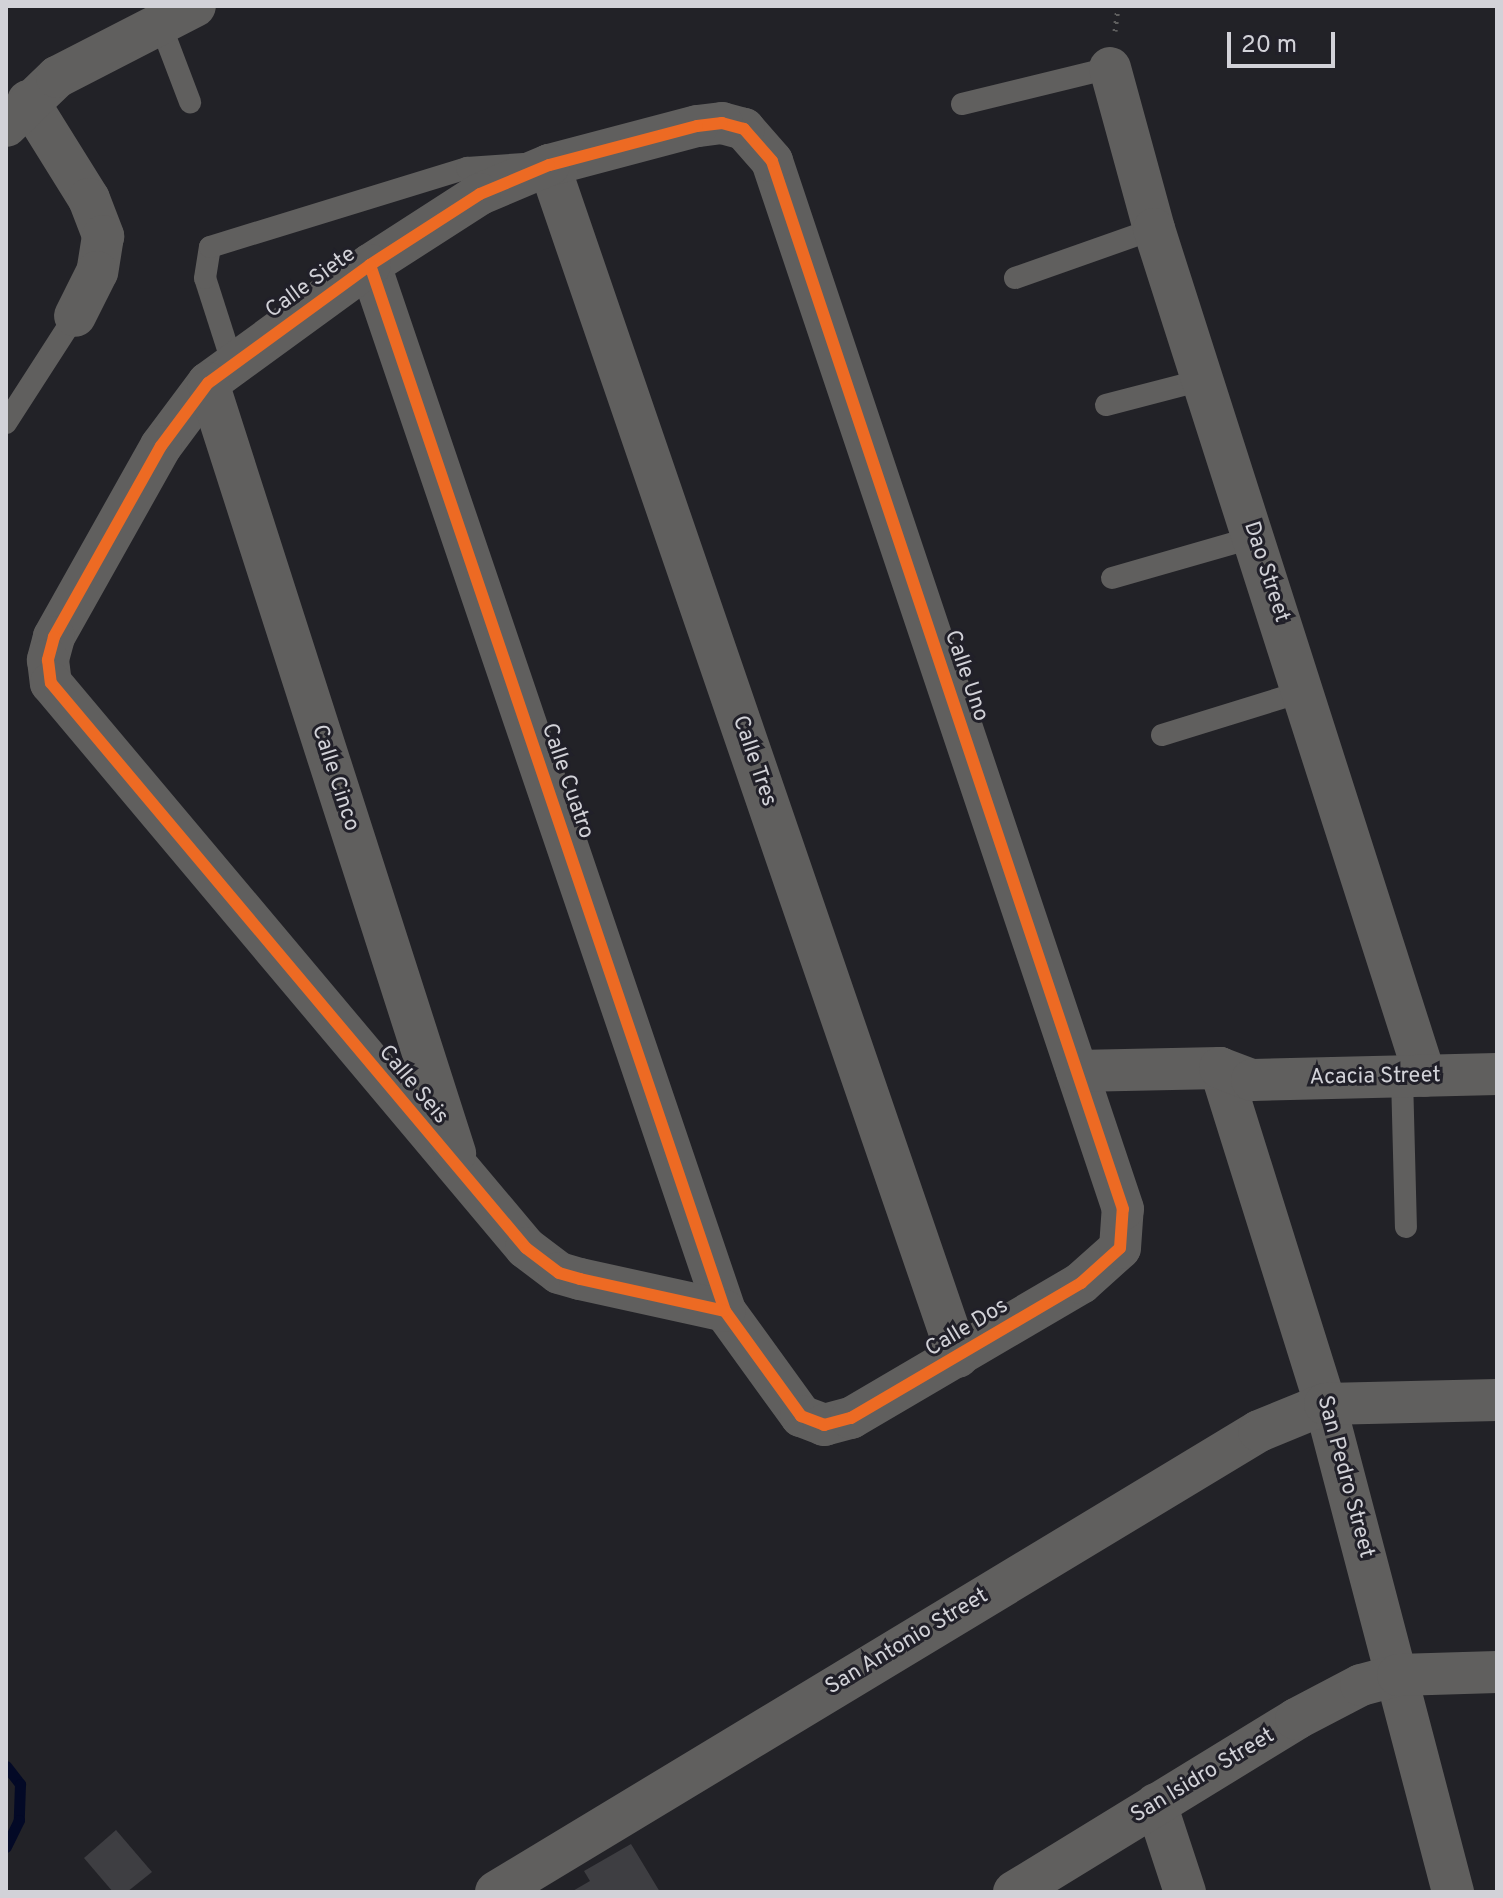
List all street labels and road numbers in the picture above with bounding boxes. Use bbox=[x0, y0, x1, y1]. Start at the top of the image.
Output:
street label: Calle Siete bbox=[261, 242, 361, 324]
street label: Dao Street bbox=[1237, 518, 1295, 626]
street label: Calle Uno bbox=[938, 627, 994, 725]
street label: Calle Tres bbox=[726, 712, 782, 810]
street label: Calle Cuatro bbox=[535, 720, 599, 842]
street label: Calle Cinco bbox=[305, 721, 365, 835]
street label: Calle Seis bbox=[372, 1040, 454, 1130]
street label: Acacia Street bbox=[1309, 1063, 1441, 1091]
street label: Calle Dos bbox=[921, 1293, 1013, 1363]
street label: San Pedro Street bbox=[1311, 1393, 1379, 1561]
street label: San Antonio Street bbox=[821, 1583, 993, 1701]
street label: San Isidro Street bbox=[1126, 1723, 1280, 1829]

